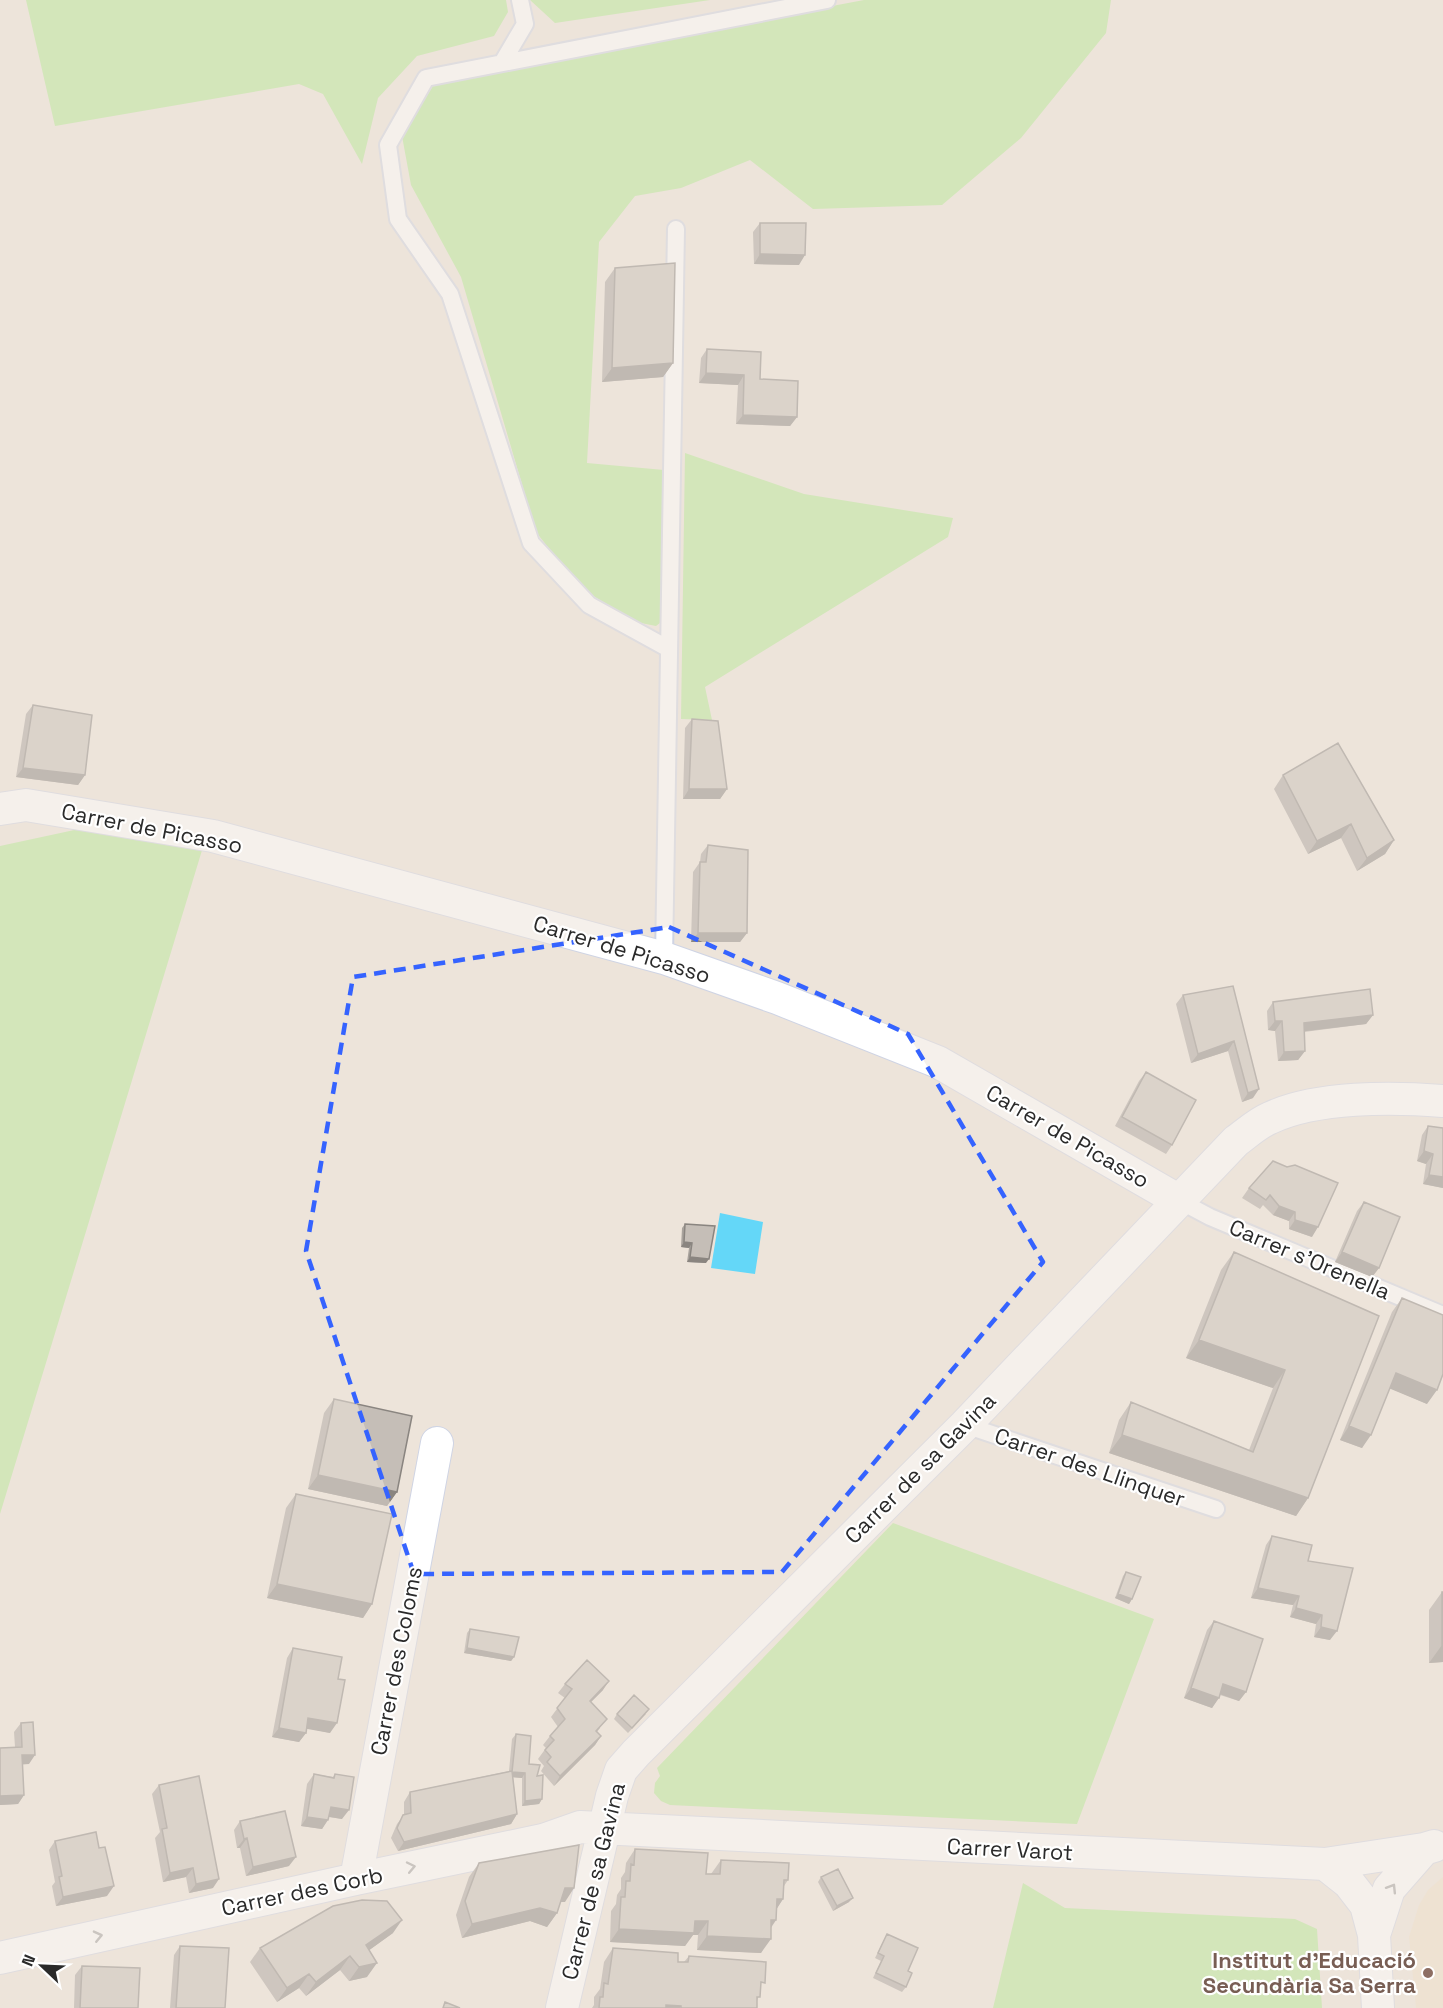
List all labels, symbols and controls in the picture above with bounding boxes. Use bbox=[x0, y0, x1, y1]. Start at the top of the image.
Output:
street label: Carrer de Picasso bbox=[59, 797, 245, 859]
street label: Carrer de Picasso bbox=[530, 909, 714, 989]
street label: Carrer de Picasso bbox=[981, 1078, 1155, 1194]
street label: Carrer s'Orenella bbox=[1225, 1212, 1395, 1306]
street label: Carrer de sa Gavina bbox=[838, 1386, 1002, 1550]
street label: Carrer des Llinquer bbox=[991, 1421, 1189, 1513]
street label: Carrer des Coloms bbox=[364, 1564, 428, 1758]
street label: Carrer de sa Gavina bbox=[555, 1779, 631, 1983]
street label: Carrer Varot bbox=[946, 1832, 1074, 1866]
street label: Carrer des Corb bbox=[219, 1860, 385, 1922]
one-way arrow bbox=[406, 1861, 416, 1874]
one-way arrow bbox=[1385, 1884, 1396, 1895]
one-way arrow bbox=[93, 1931, 103, 1944]
north arrow bbox=[12, 1936, 72, 1996]
place label: Institut d'Educació Secundària Sa Serra bbox=[1203, 1946, 1416, 1999]
text: N bbox=[17, 1951, 40, 1969]
marker: Institut d'Educació Secundària Sa Serra bbox=[1421, 1966, 1435, 1980]

